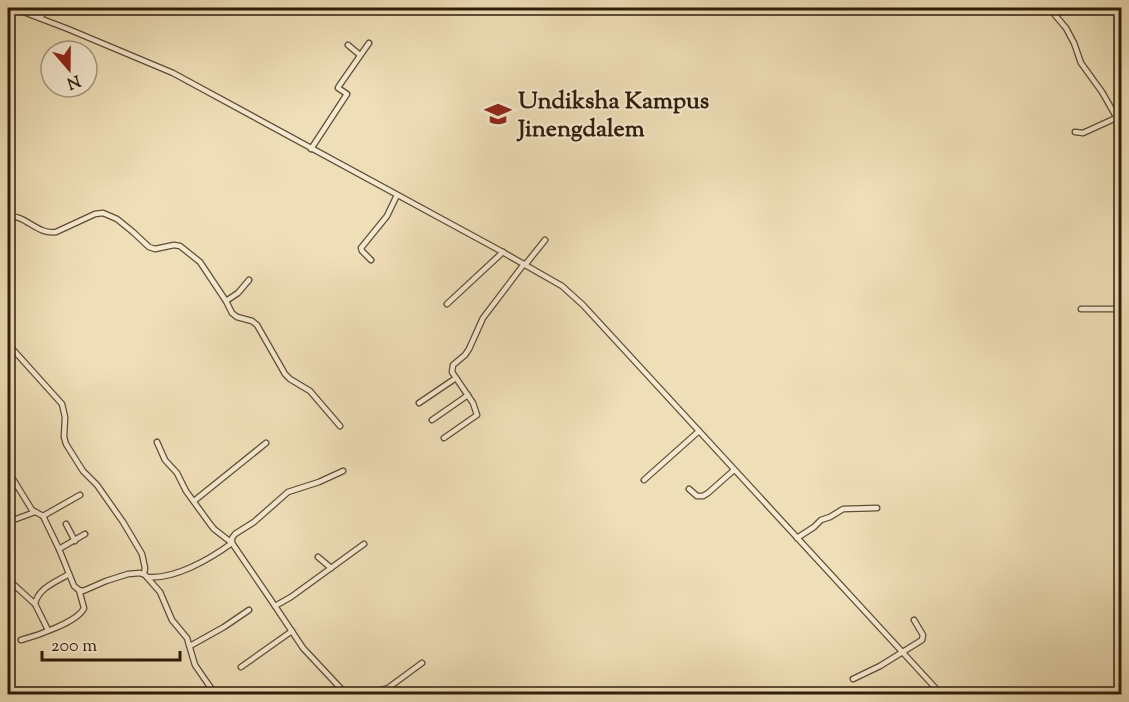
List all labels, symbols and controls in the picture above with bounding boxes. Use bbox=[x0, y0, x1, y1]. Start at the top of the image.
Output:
north arrow bbox=[39, 39, 99, 99]
text: N bbox=[63, 68, 83, 94]
place label: Undiksha Kampus Jinengdalem bbox=[516, 85, 709, 147]
school or university icon: Undiksha Kampus Jinengdalem bbox=[483, 99, 513, 129]
scale bar bbox=[42, 624, 180, 662]
text: 200 m bbox=[51, 634, 97, 660]

